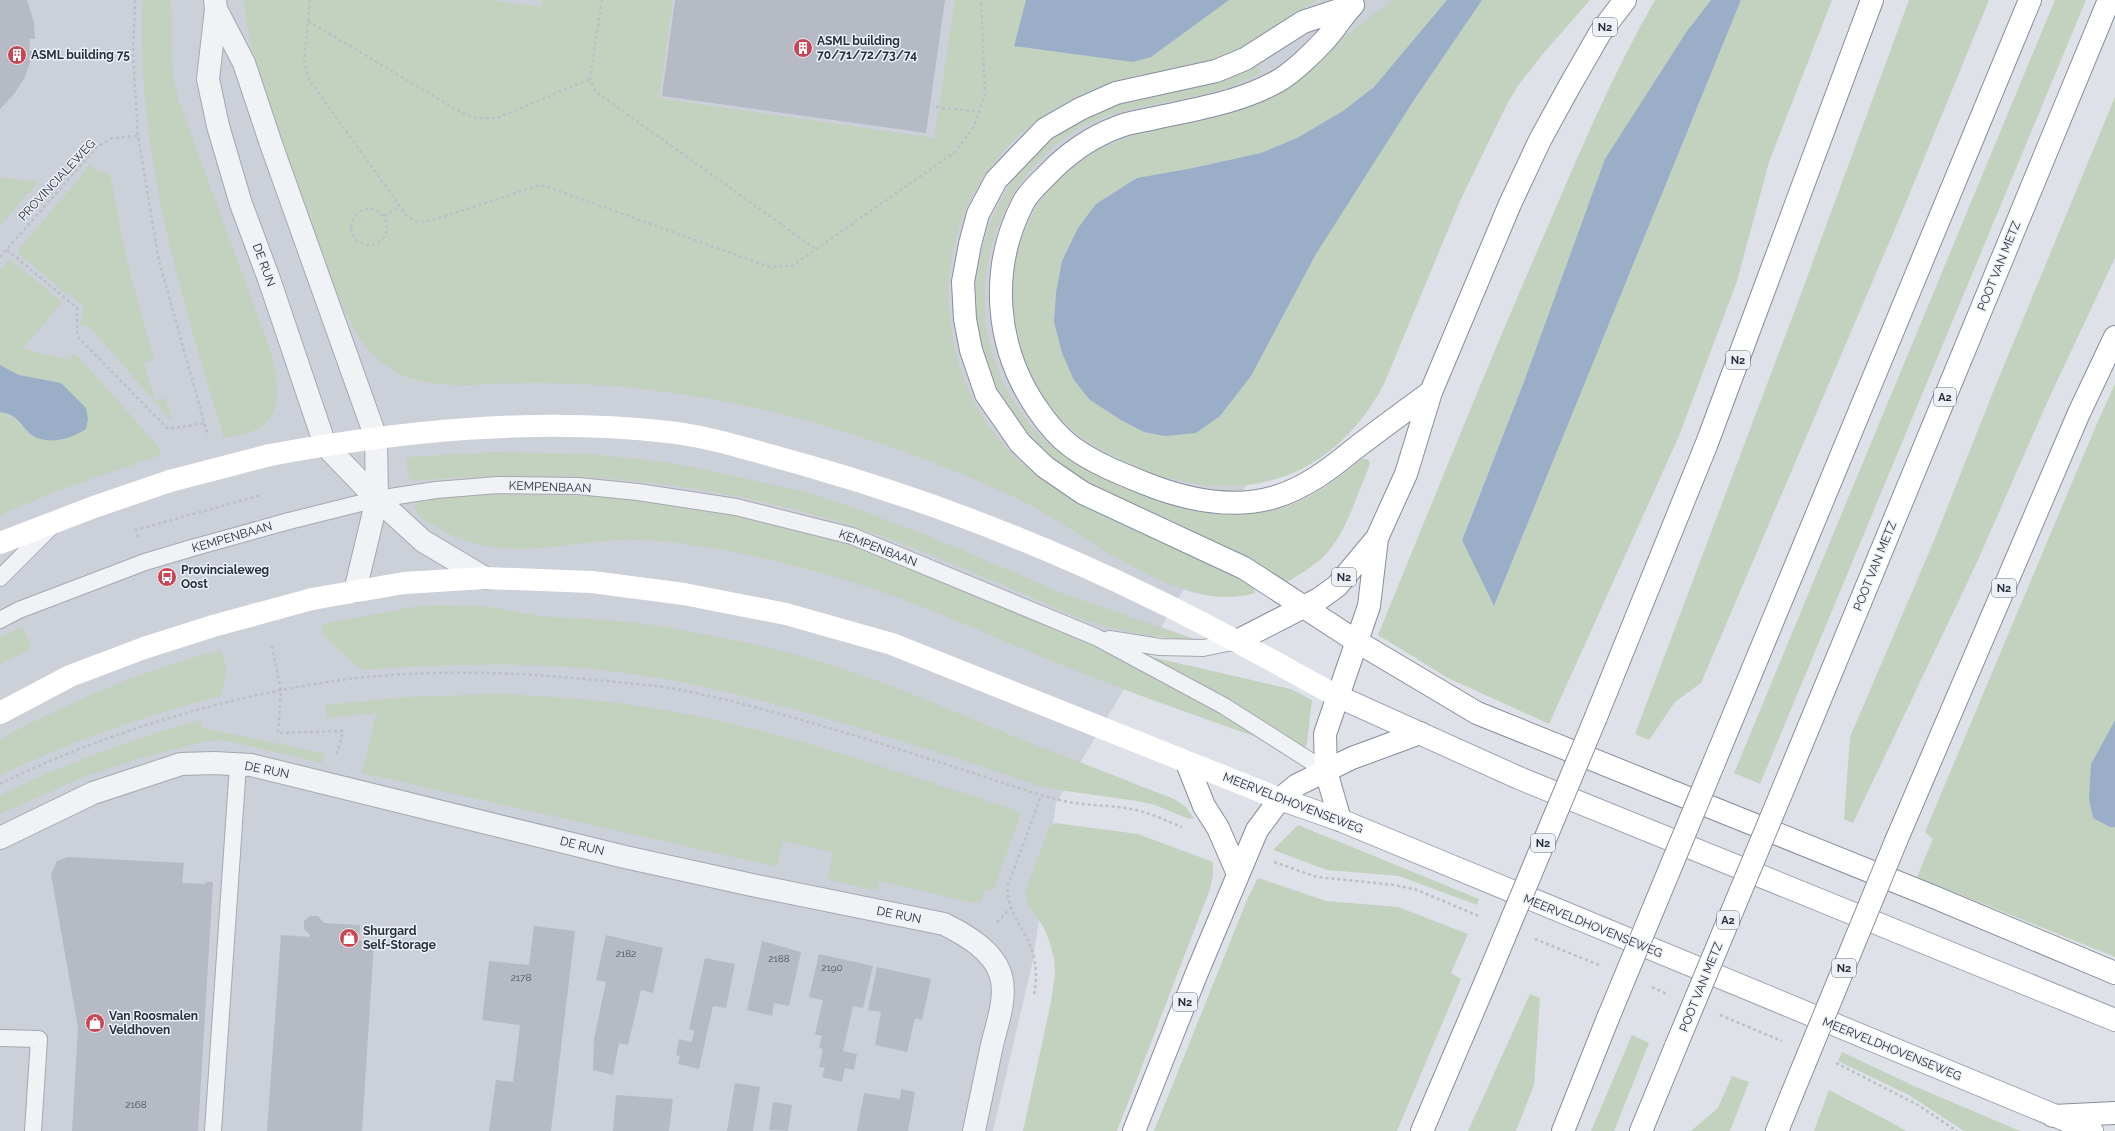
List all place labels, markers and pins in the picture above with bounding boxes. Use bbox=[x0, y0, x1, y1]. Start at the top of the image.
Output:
place label: ASML building 70/71/72/73/74 bbox=[817, 34, 917, 62]
building icon: ASML building 70/71/72/73/74 bbox=[792, 37, 814, 59]
building icon: ASML building 75 bbox=[6, 44, 28, 66]
place label: ASML building 75 bbox=[31, 48, 130, 62]
place label: Provincialeweg Oost bbox=[181, 563, 269, 591]
bus stop icon: Provincialeweg Oost bbox=[156, 566, 178, 588]
place label: Shurgard Self-Storage bbox=[363, 924, 436, 952]
shop icon: Shurgard Self-Storage bbox=[338, 927, 360, 949]
place label: Van Roosmalen Veldhoven bbox=[109, 1009, 198, 1037]
shop icon: Van Roosmalen Veldhoven bbox=[84, 1012, 106, 1034]

